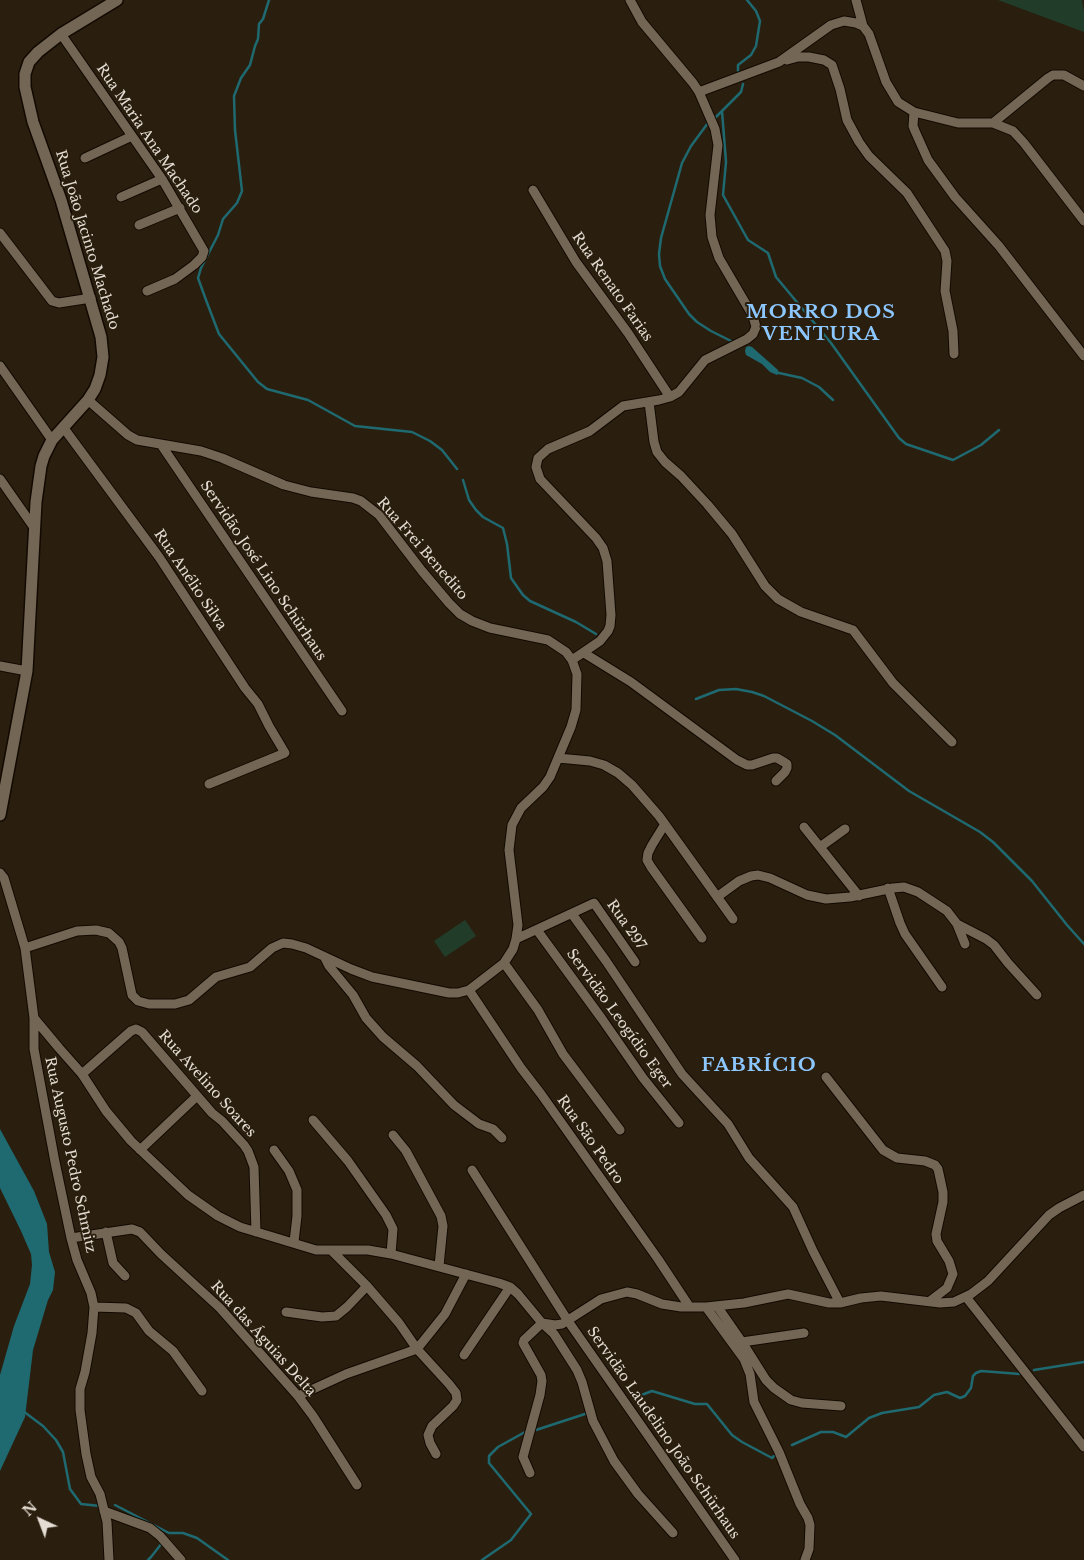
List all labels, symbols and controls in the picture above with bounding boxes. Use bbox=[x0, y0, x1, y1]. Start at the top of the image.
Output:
street label: Rua Maria Ana Machado bbox=[93, 61, 205, 217]
street label: Rua João Jacinto Machado bbox=[52, 148, 122, 332]
street label: Rua Renato Farias bbox=[568, 229, 656, 345]
district label: MORRO DOS VENTURA bbox=[745, 302, 897, 346]
street label: Servidão José Lino Schürhaus bbox=[196, 478, 330, 664]
street label: Rua Frei Benedito bbox=[373, 494, 471, 604]
street label: Rua Anélio Silva bbox=[150, 527, 230, 633]
street label: Rua 297 bbox=[603, 897, 649, 953]
street label: Servidão Leogídio Eger bbox=[563, 946, 675, 1092]
street label: Rua Avelino Soares bbox=[155, 1027, 259, 1141]
street label: Rua Augusto Pedro Schmitz bbox=[41, 1055, 99, 1255]
district label: FABRÍCIO bbox=[700, 1055, 818, 1077]
street label: Rua São Pedro bbox=[553, 1092, 627, 1188]
street label: Rua das Águias Delta bbox=[207, 1278, 319, 1400]
street label: Servidão Laudelino João Schürhaus bbox=[583, 1324, 743, 1542]
north arrow bbox=[15, 1495, 65, 1545]
text: N bbox=[19, 1498, 41, 1520]

